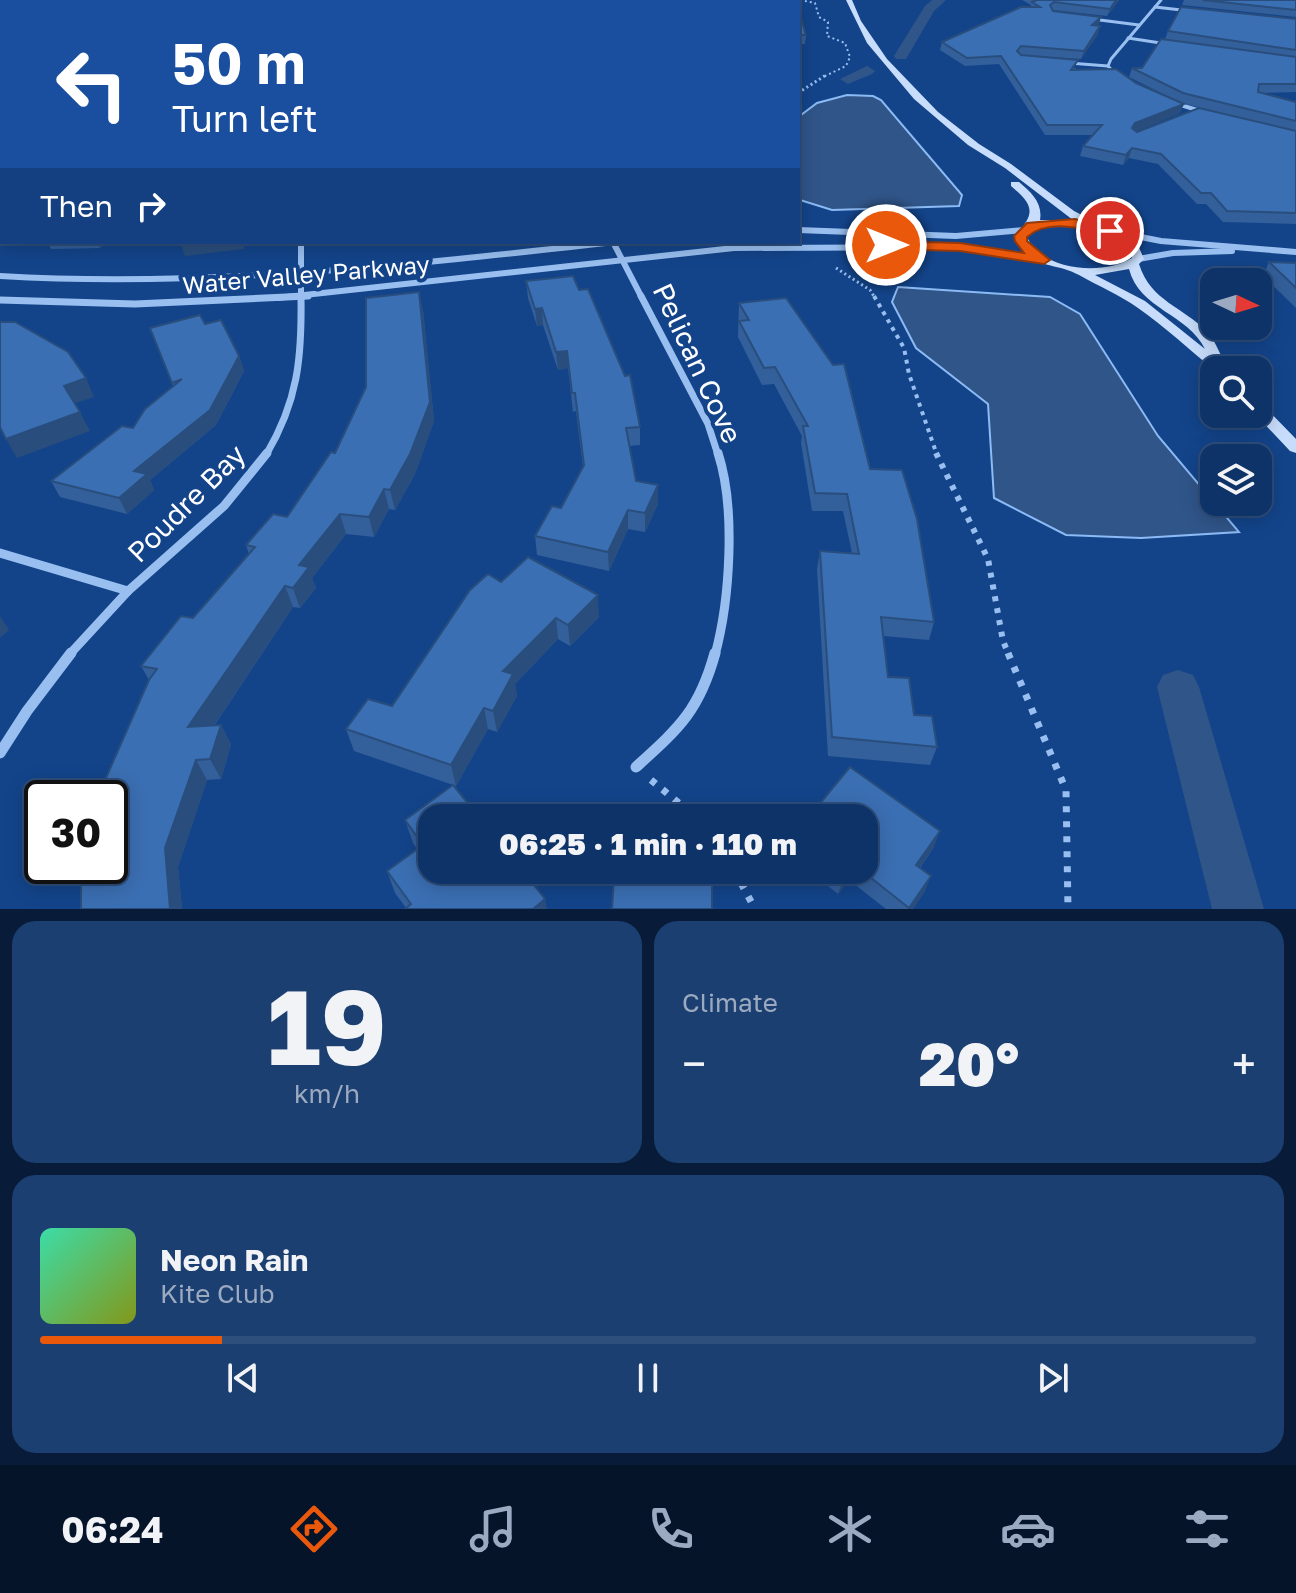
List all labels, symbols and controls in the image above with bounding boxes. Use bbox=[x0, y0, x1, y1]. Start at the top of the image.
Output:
text: 50 m bbox=[172, 29, 306, 96]
icon: left bbox=[40, 32, 144, 136]
text: Turn left bbox=[172, 97, 318, 140]
icon: right bbox=[129, 184, 173, 228]
text: Then bbox=[40, 188, 113, 224]
pin bbox=[1076, 197, 1144, 265]
position arrow bbox=[844, 203, 928, 287]
icon: arrive bbox=[1088, 209, 1132, 253]
street label: Water Valley Parkway bbox=[181, 249, 431, 299]
north arrow bbox=[1200, 268, 1272, 340]
map controls bbox=[1200, 268, 1272, 516]
street label: Pelican Cove bbox=[647, 278, 749, 448]
button: search bbox=[1200, 356, 1272, 428]
street label: Poudre Bay bbox=[120, 437, 252, 569]
button: layers bbox=[1200, 444, 1272, 516]
speed limit sign: 30 bbox=[24, 780, 128, 884]
text: 06:25 · 1 min · 110 m bbox=[499, 826, 797, 862]
text: 19 bbox=[267, 963, 387, 1088]
text: Climate bbox=[682, 987, 778, 1018]
text: 20° bbox=[919, 1027, 1019, 1099]
text: − bbox=[682, 1037, 706, 1090]
text: + bbox=[1232, 1037, 1256, 1090]
text: km/h bbox=[294, 1078, 360, 1109]
text: Neon Rain bbox=[160, 1242, 308, 1278]
text: Kite Club bbox=[160, 1278, 275, 1309]
icon: previous bbox=[221, 1356, 265, 1400]
icon: pause bbox=[626, 1356, 670, 1400]
icon: next bbox=[1031, 1356, 1075, 1400]
icon: directions bbox=[286, 1501, 342, 1557]
icon: music bbox=[465, 1501, 521, 1557]
icon: phone bbox=[643, 1501, 699, 1557]
icon: climate bbox=[822, 1501, 878, 1557]
icon: car bbox=[1000, 1501, 1056, 1557]
icon: filters bbox=[1179, 1501, 1235, 1557]
text: 06:24 bbox=[61, 1508, 164, 1551]

